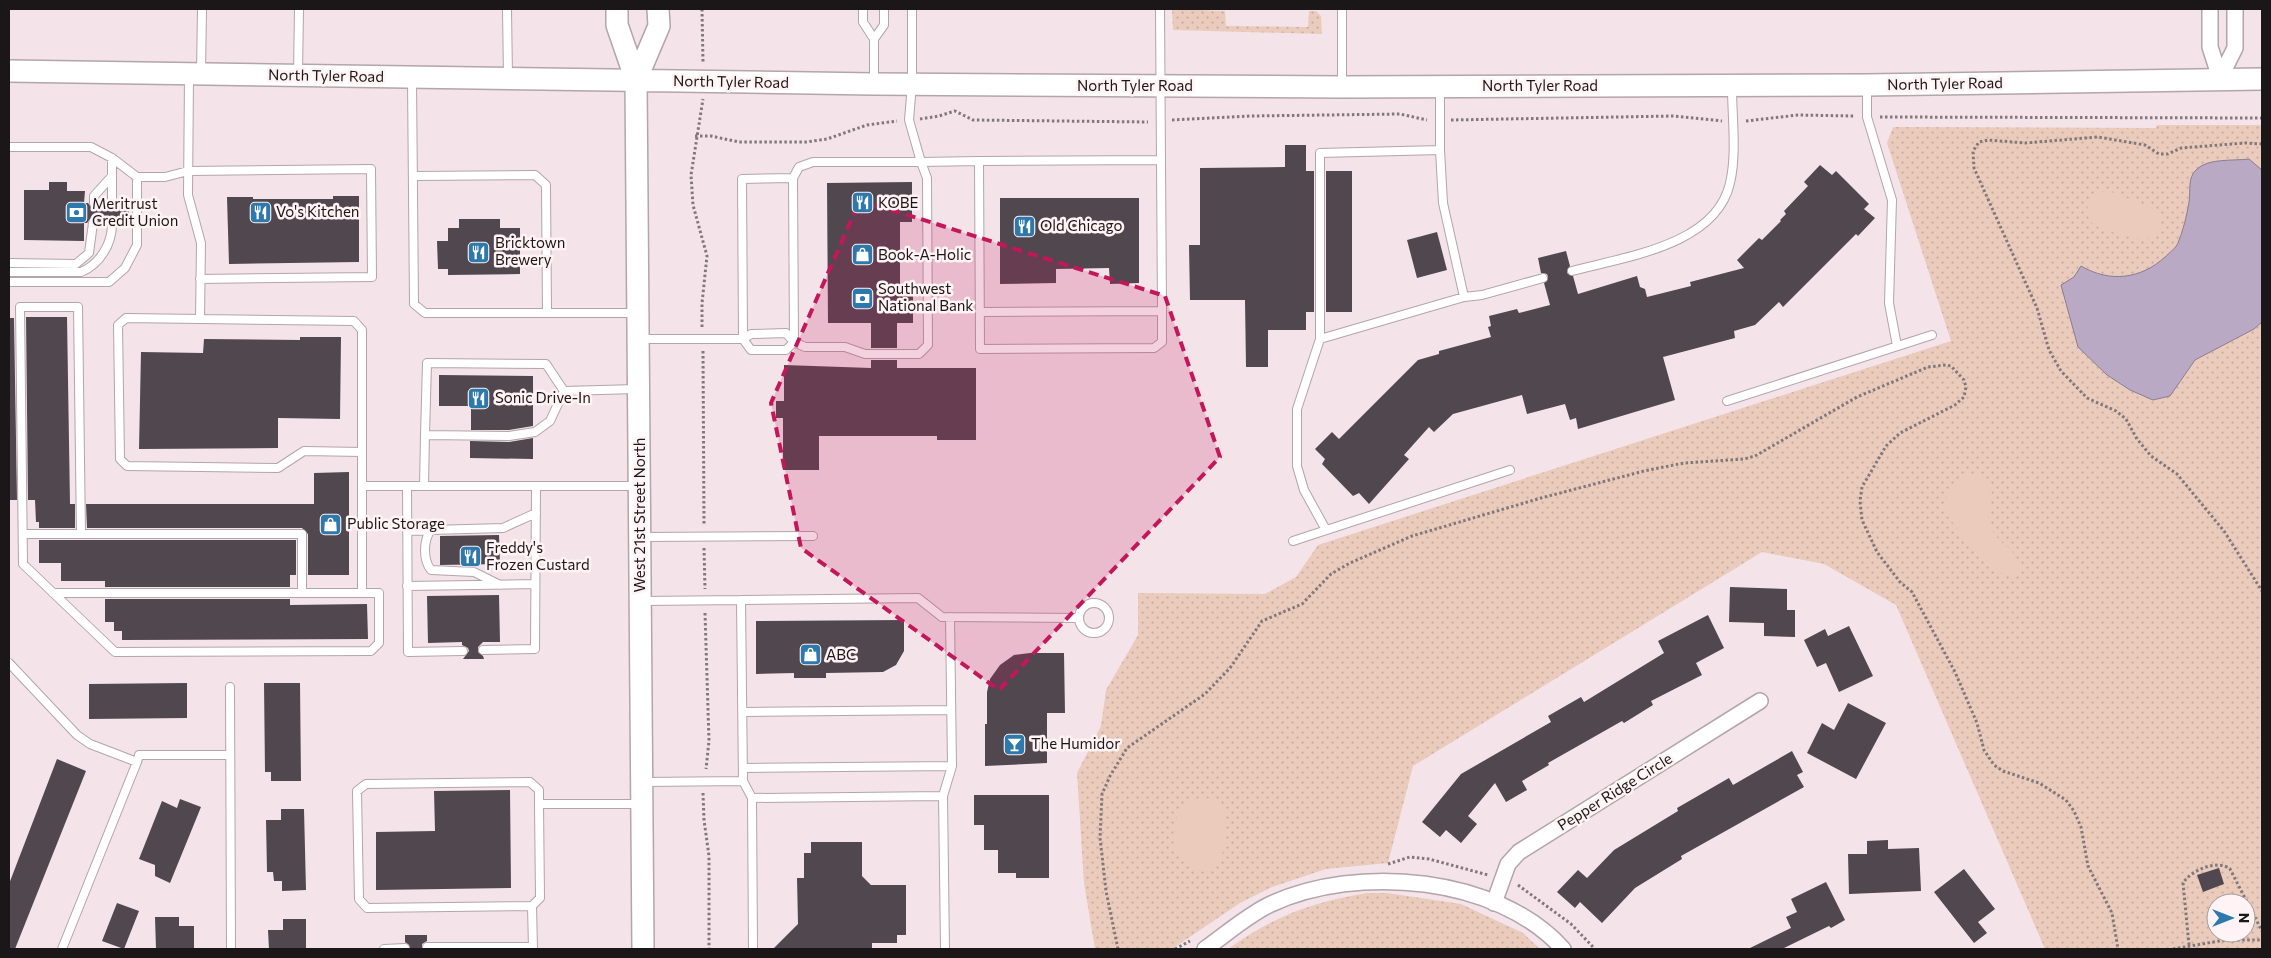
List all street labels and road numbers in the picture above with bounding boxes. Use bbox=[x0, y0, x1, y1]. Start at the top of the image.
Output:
street label: North Tyler Road bbox=[268, 65, 384, 85]
street label: North Tyler Road bbox=[673, 71, 789, 91]
street label: North Tyler Road bbox=[1887, 73, 2003, 93]
street label: North Tyler Road bbox=[1077, 76, 1193, 94]
street label: North Tyler Road bbox=[1482, 76, 1598, 94]
street label: West 21st Street North bbox=[630, 438, 648, 592]
street label: Pepper Ridge Circle bbox=[1554, 749, 1675, 834]

